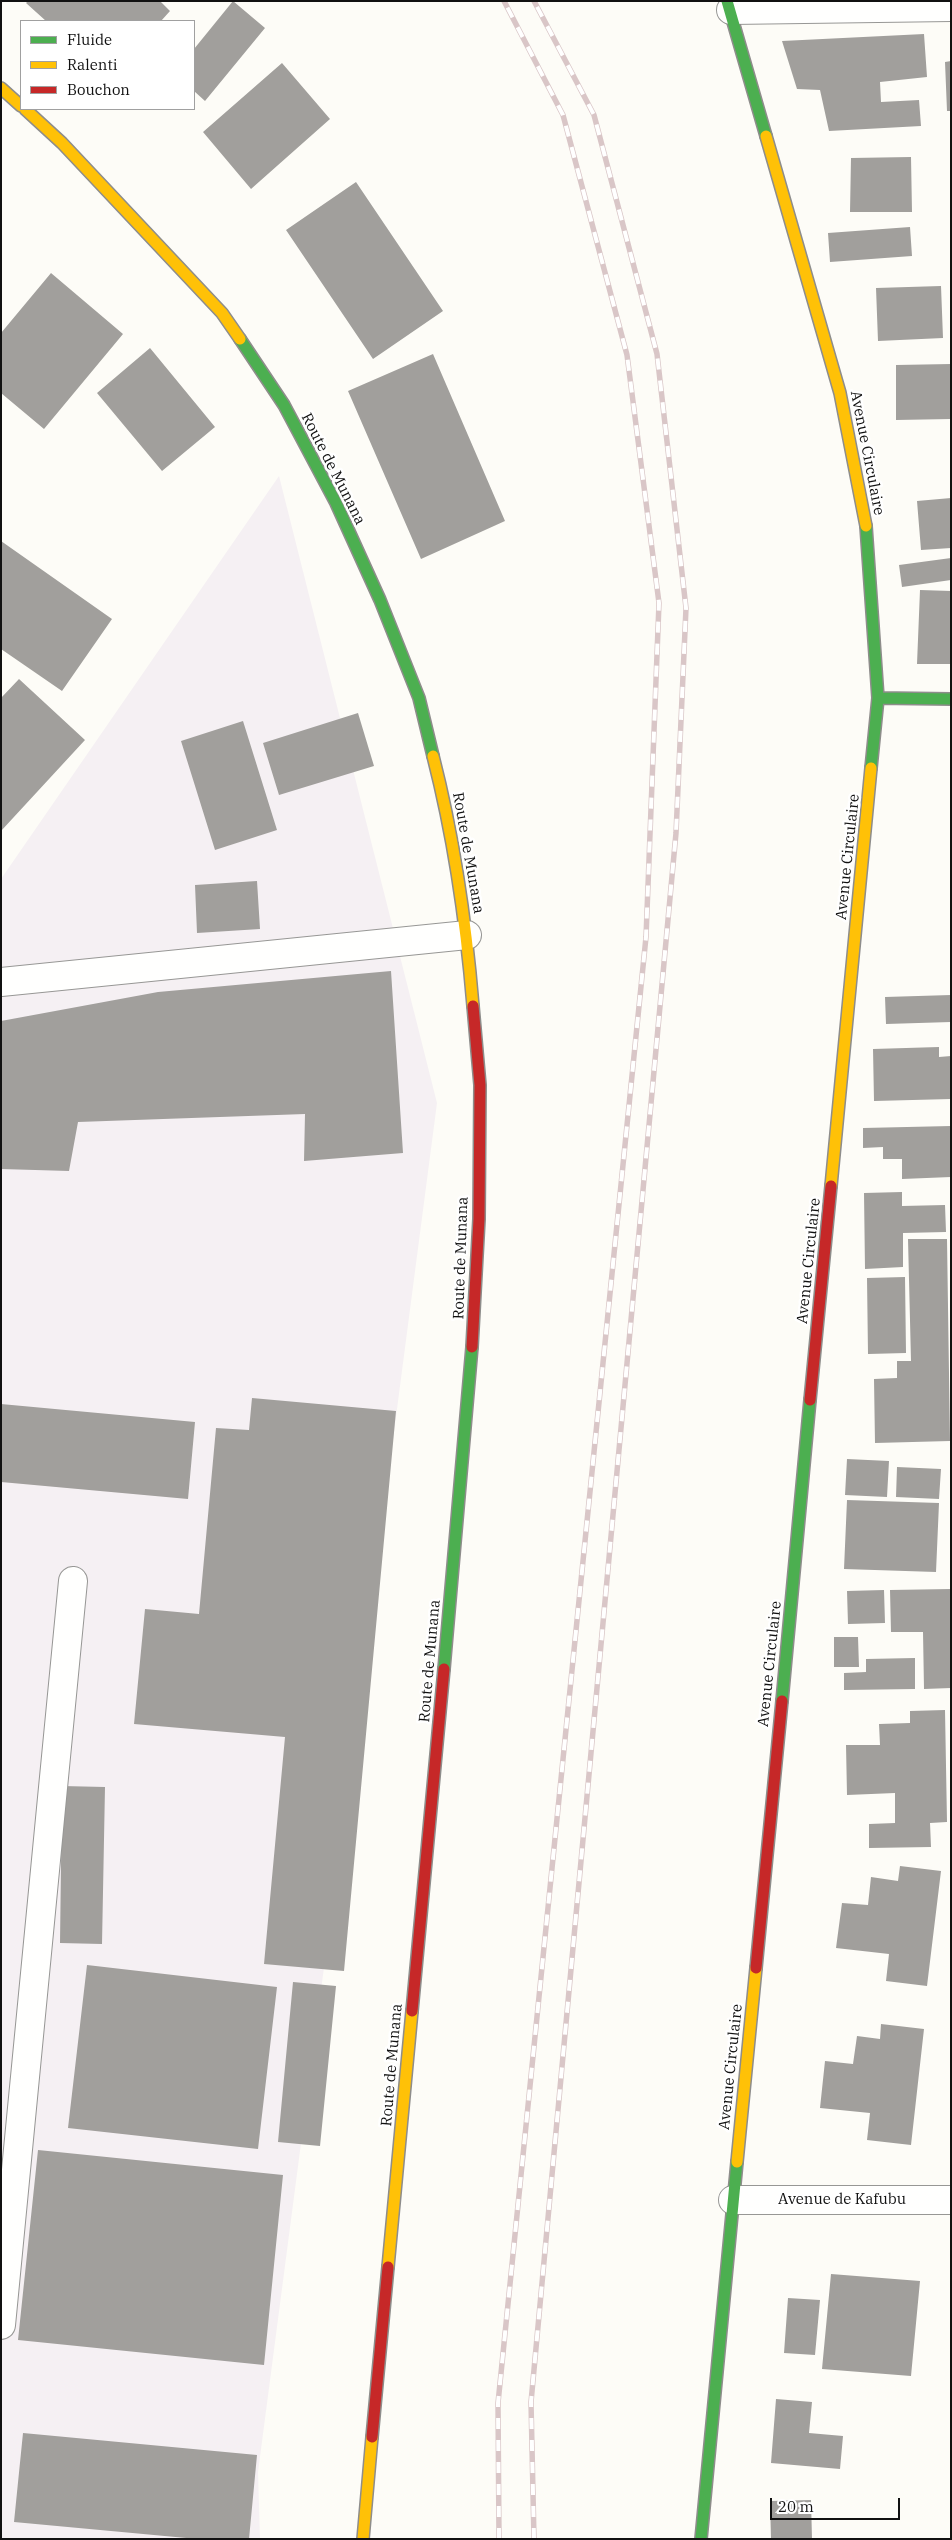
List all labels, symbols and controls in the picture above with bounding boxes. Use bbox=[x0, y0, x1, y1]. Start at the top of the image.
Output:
legend bbox=[20, 20, 195, 110]
text: Fluide bbox=[67, 30, 112, 49]
text: Ralenti bbox=[67, 55, 117, 74]
text: Bouchon bbox=[67, 80, 130, 99]
street label: Avenue Circulaire bbox=[846, 389, 888, 517]
street label: Route de Munana bbox=[297, 410, 369, 528]
street label: Route de Munana bbox=[448, 791, 488, 915]
street label: Avenue Circulaire bbox=[832, 793, 864, 921]
street label: Route de Munana bbox=[450, 1196, 472, 1320]
street label: Avenue Circulaire bbox=[793, 1197, 825, 1325]
street label: Route de Munana bbox=[416, 1599, 444, 1723]
street label: Avenue Circulaire bbox=[754, 1600, 786, 1728]
street label: Route de Munana bbox=[378, 2003, 406, 2127]
street label: Avenue Circulaire bbox=[715, 2003, 747, 2131]
street label: Avenue de Kafubu bbox=[778, 2191, 906, 2209]
scale bar bbox=[772, 2488, 902, 2520]
text: 20 m bbox=[778, 2497, 814, 2516]

